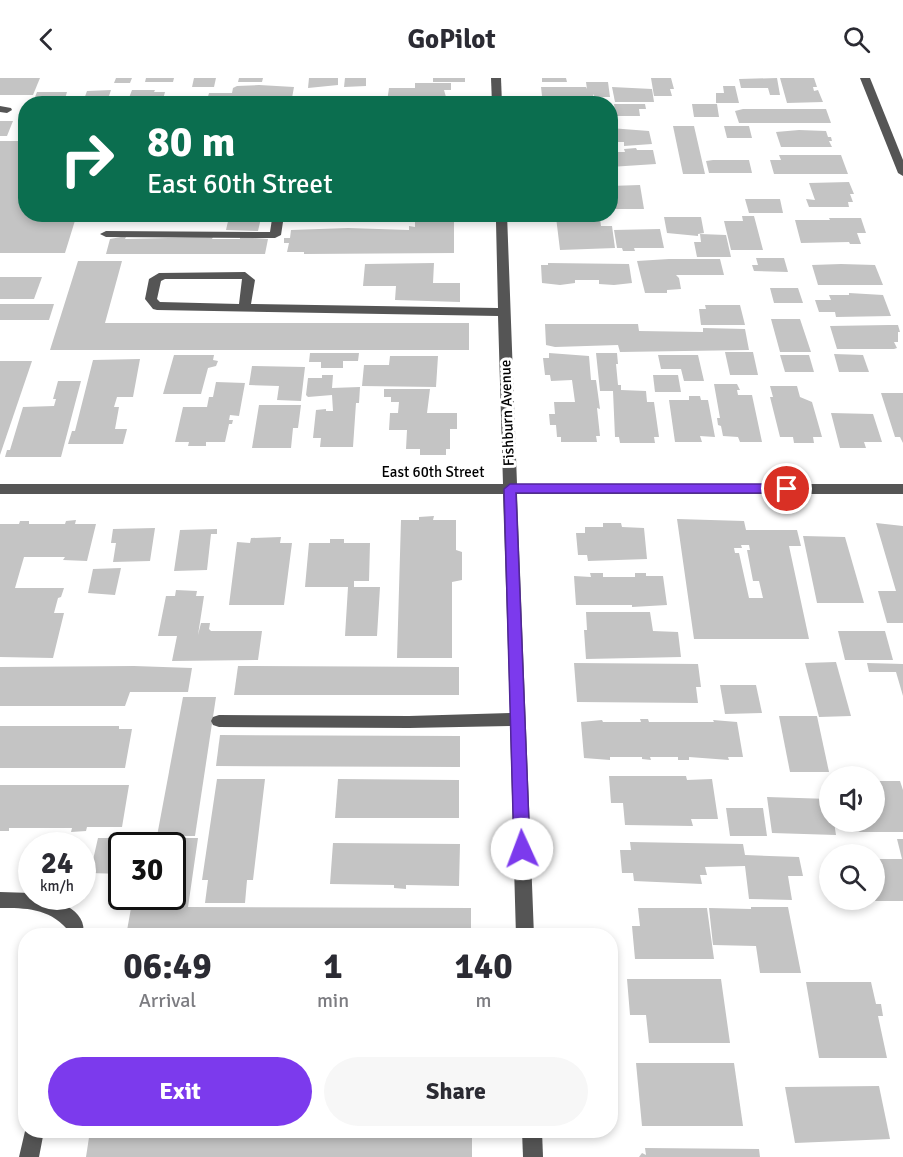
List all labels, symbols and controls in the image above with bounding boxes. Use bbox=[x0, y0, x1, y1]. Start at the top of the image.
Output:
icon: back bbox=[30, 23, 63, 56]
text: GoPilot bbox=[407, 23, 496, 56]
icon: search bbox=[840, 23, 873, 56]
text: 80 m bbox=[147, 117, 236, 168]
icon: right bbox=[48, 120, 126, 198]
text: East 60th Street bbox=[147, 168, 333, 201]
street label: Fishburn Avenue bbox=[496, 359, 518, 467]
street label: East 60th Street bbox=[381, 463, 485, 481]
pin bbox=[761, 463, 812, 514]
icon: arrive bbox=[770, 472, 803, 505]
map controls bbox=[819, 766, 885, 910]
button: sound bbox=[819, 766, 885, 832]
position arrow bbox=[490, 817, 554, 881]
speed limit sign: 30 bbox=[108, 832, 186, 910]
button: search bbox=[819, 844, 885, 910]
text: 24 bbox=[41, 845, 73, 882]
text: km/h bbox=[40, 877, 74, 895]
text: 06:49 bbox=[123, 944, 212, 989]
text: 1 bbox=[323, 944, 343, 989]
text: 140 bbox=[454, 944, 513, 989]
text: Arrival bbox=[139, 988, 196, 1013]
text: min bbox=[317, 988, 349, 1013]
text: m bbox=[476, 988, 492, 1013]
button: Exit bbox=[48, 1057, 312, 1126]
button: Share bbox=[324, 1057, 588, 1126]

